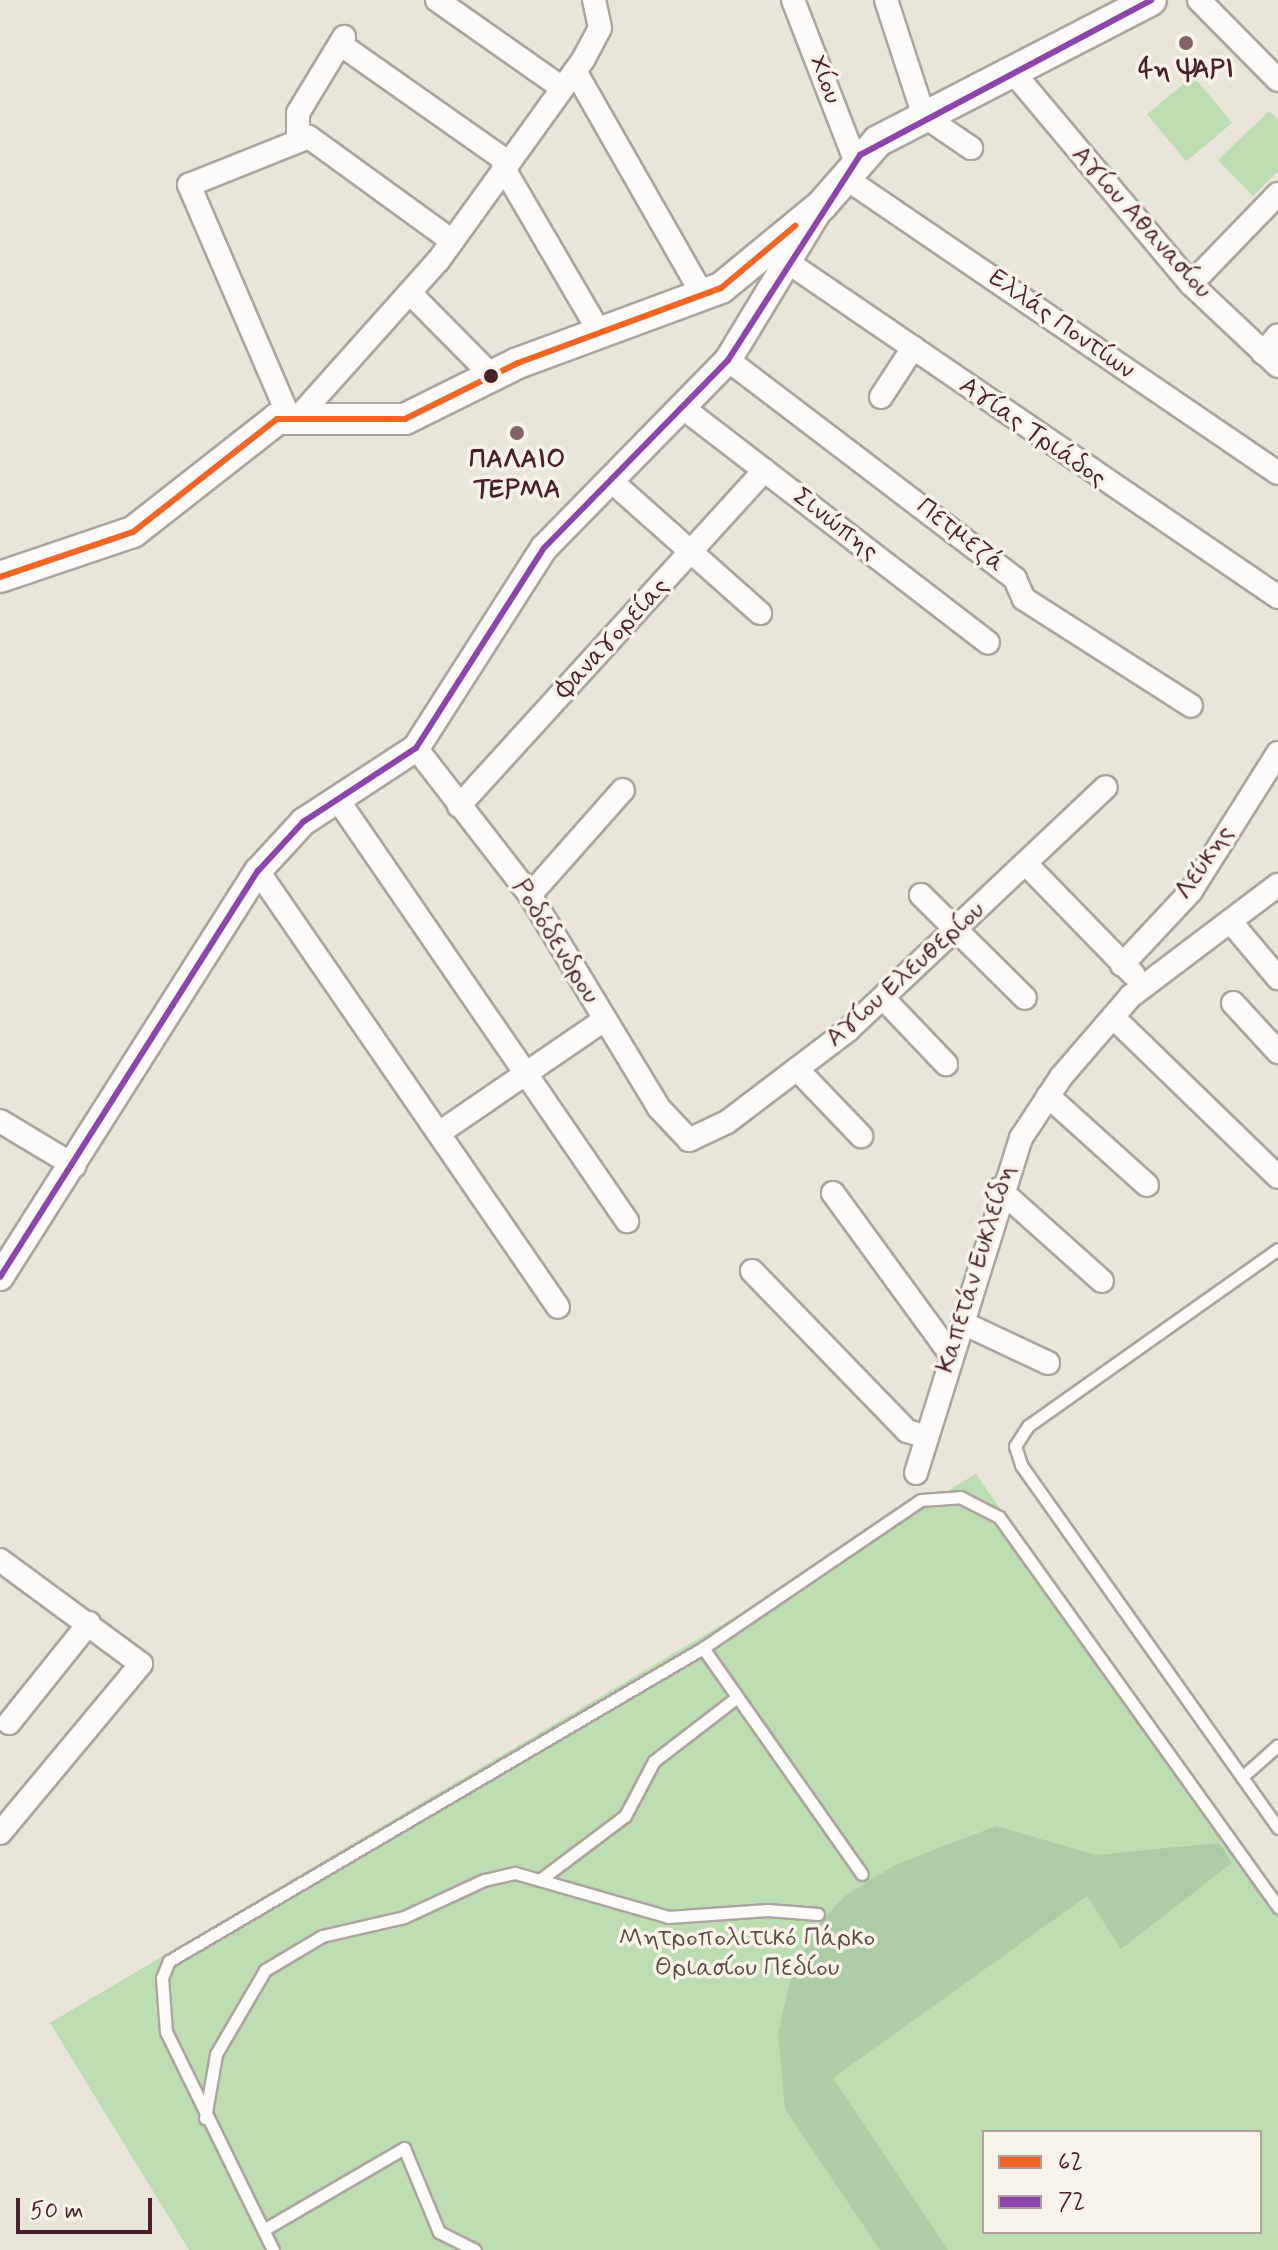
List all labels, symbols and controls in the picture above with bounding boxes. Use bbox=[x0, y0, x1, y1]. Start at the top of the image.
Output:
marker: 4η ΨΑΡΙ bbox=[1177, 34, 1195, 52]
street label: Χίου bbox=[801, 51, 847, 109]
place label: 4η ΨΑΡΙ bbox=[1138, 55, 1234, 87]
street label: Αγίου Αθανασίου bbox=[1064, 140, 1218, 306]
street label: Ελλάς Ποντίων bbox=[982, 263, 1140, 387]
unlabelled marker bbox=[483, 368, 499, 384]
street label: Αγίας Τριάδος bbox=[953, 371, 1111, 495]
marker: ΠΑΛΑΙΟ ΤΕΡΜΑ bbox=[508, 424, 526, 442]
place label: ΠΑΛΑΙΟ ΤΕΡΜΑ bbox=[469, 445, 565, 506]
street label: Σινώπης bbox=[786, 482, 884, 568]
street label: Πετμεζά bbox=[910, 492, 1010, 580]
street label: Φαναγορείας bbox=[549, 572, 677, 706]
street label: Λεύκης bbox=[1169, 820, 1241, 906]
street label: Ροδόδενδρου bbox=[504, 874, 606, 1010]
street label: Αγίου Ελευθερίου bbox=[820, 895, 992, 1055]
street label: Καπετάν Ευκλείδη bbox=[931, 1161, 1023, 1377]
park label: Μητροπολιτικό Πάρκο Θριασίου Πεδίου bbox=[619, 1923, 875, 1984]
legend bbox=[982, 2130, 1262, 2234]
text: 62 bbox=[1058, 2147, 1083, 2178]
scale bar bbox=[20, 2182, 156, 2232]
text: 72 bbox=[1058, 2187, 1085, 2218]
text: 50 m bbox=[30, 2196, 84, 2227]

